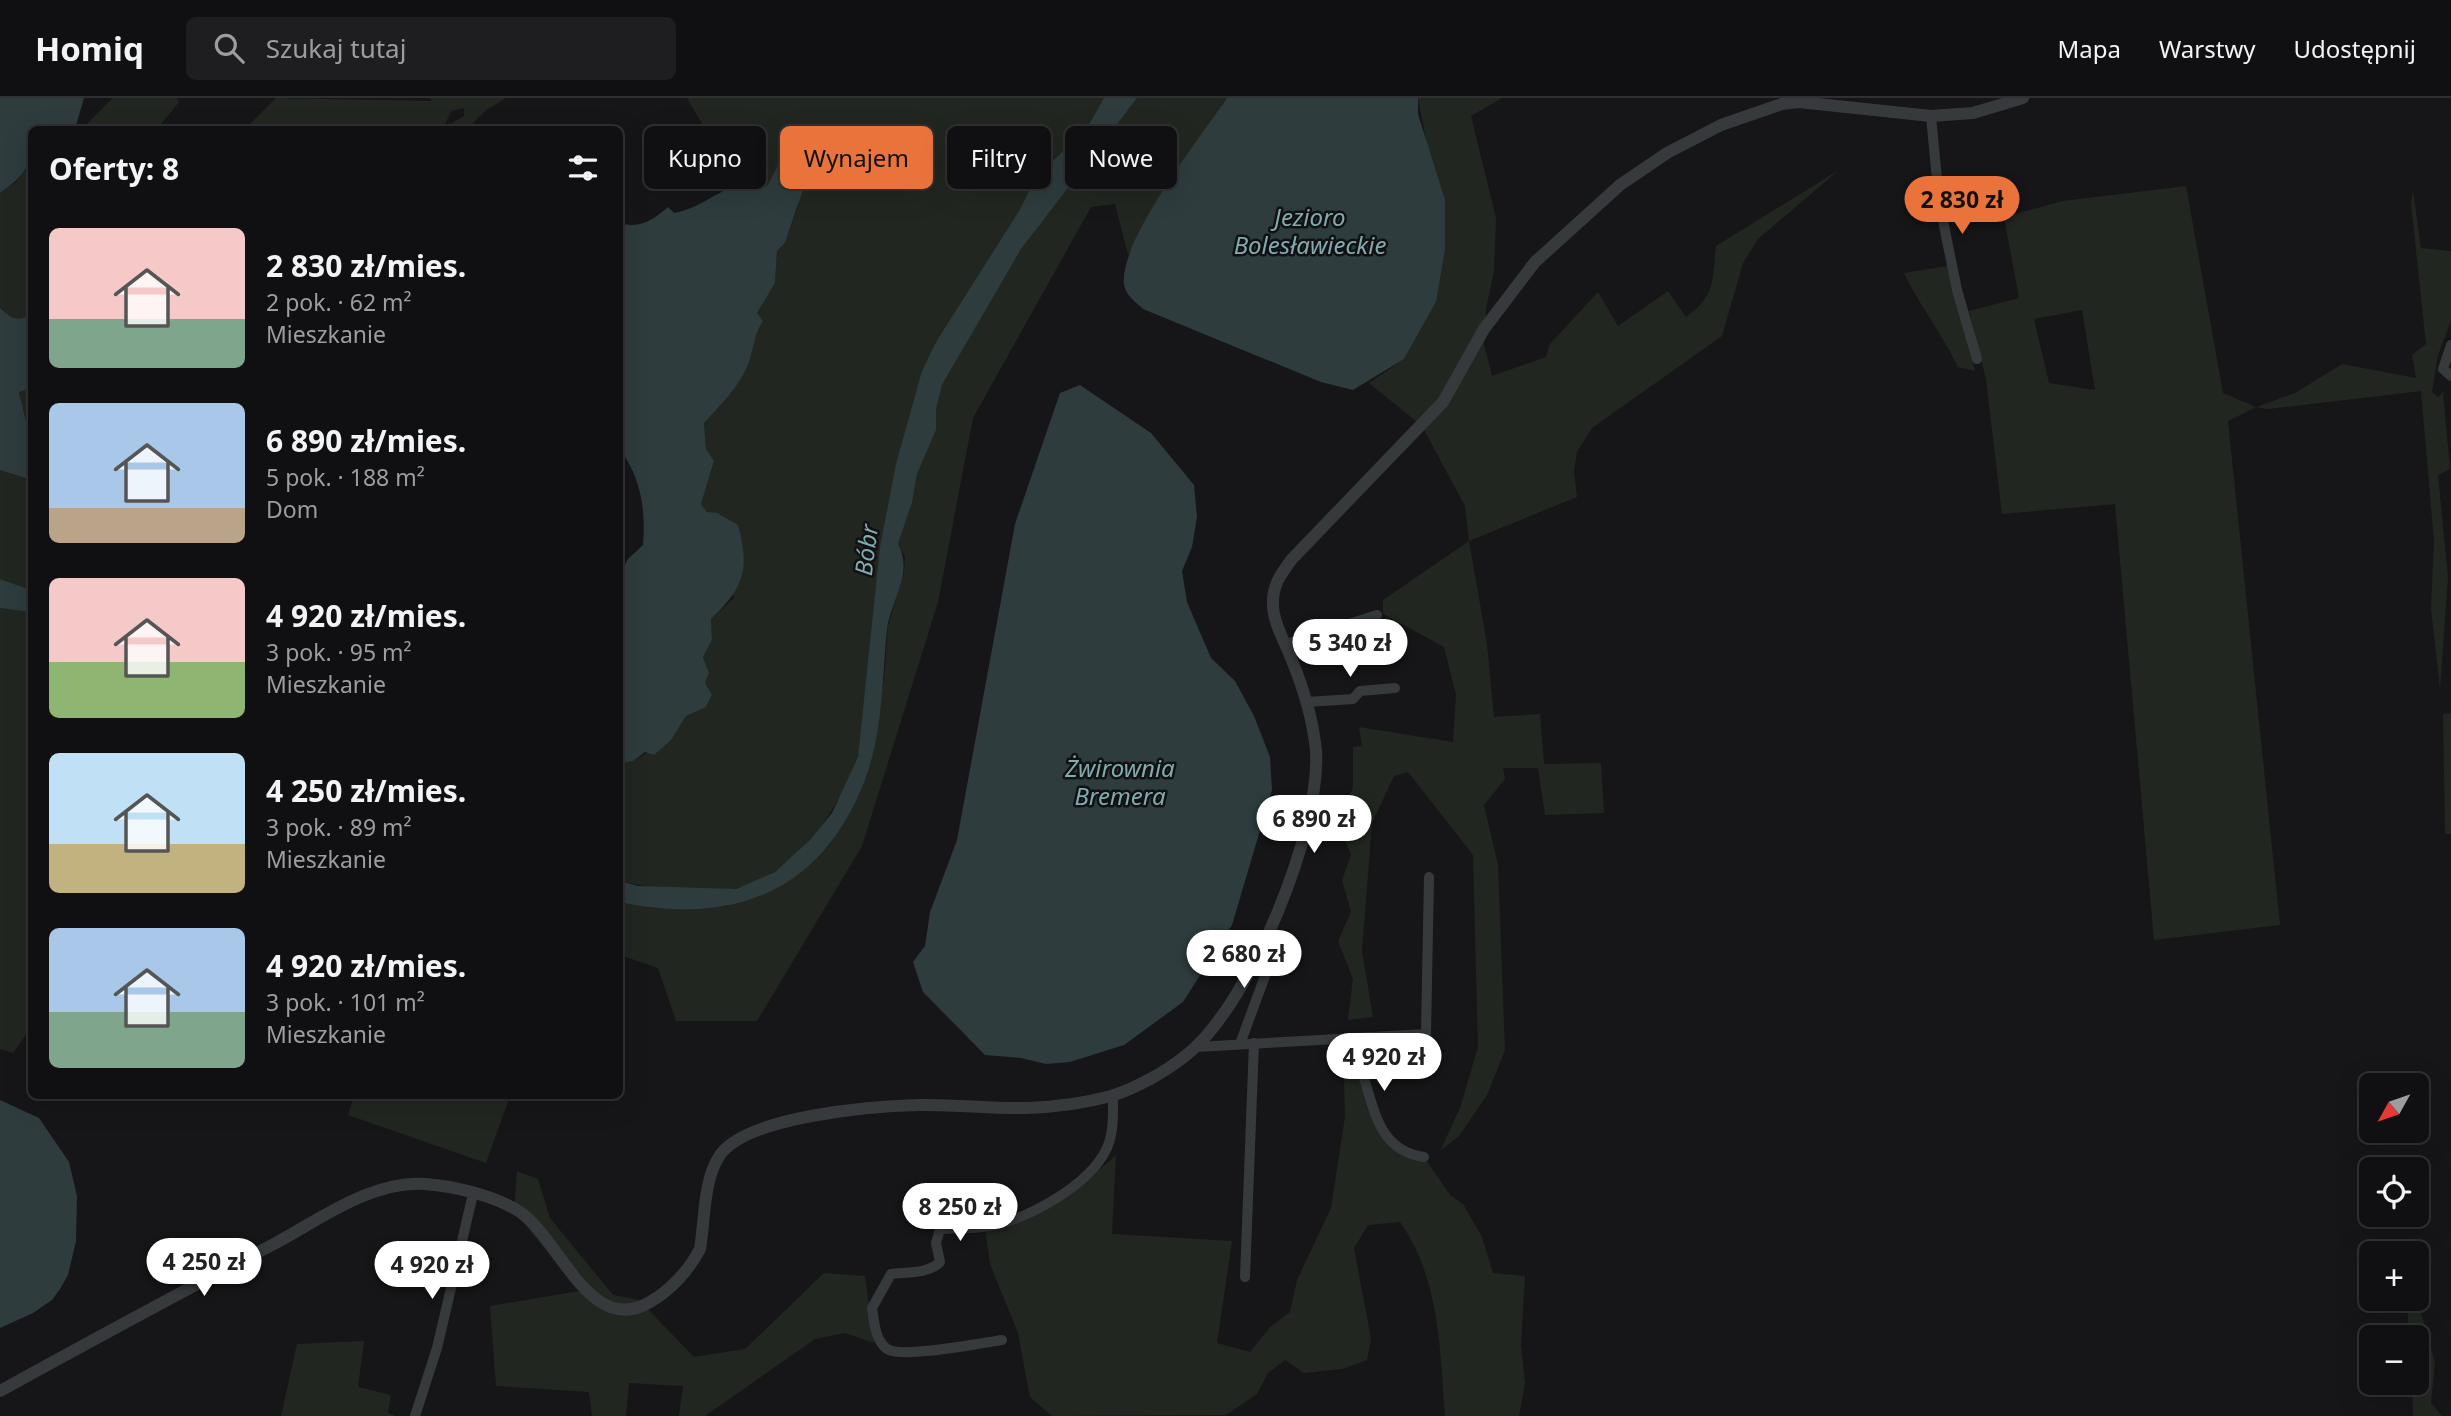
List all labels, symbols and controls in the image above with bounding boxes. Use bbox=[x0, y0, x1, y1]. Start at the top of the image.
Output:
search box bbox=[186, 17, 676, 80]
text: Homiq bbox=[35, 26, 144, 71]
icon: search bbox=[210, 29, 248, 67]
text: Szukaj tutaj bbox=[266, 30, 406, 66]
text: Mapa bbox=[2058, 32, 2121, 65]
text: Warstwy bbox=[2159, 32, 2256, 65]
text: Udostępnij bbox=[2294, 32, 2416, 65]
chip: Kupno bbox=[644, 126, 766, 189]
chip: Wynajem bbox=[780, 126, 933, 189]
chip: Filtry bbox=[947, 126, 1051, 189]
chip: Nowe bbox=[1065, 126, 1177, 189]
text: Oferty: 8 bbox=[49, 148, 179, 189]
icon: filters bbox=[564, 149, 602, 187]
pin: 2 830 zł bbox=[1890, 176, 2034, 236]
text: 2 830 zł bbox=[1921, 183, 2003, 215]
water label: Jezioro Bolesławieckie bbox=[1234, 200, 1386, 261]
text: 2 830 zł/mies. bbox=[266, 245, 466, 286]
icon: home bbox=[105, 256, 189, 340]
text: 2 pok. · 62 m² bbox=[266, 286, 412, 318]
text: Mieszkanie bbox=[266, 318, 386, 350]
text: 6 890 zł/mies. bbox=[266, 420, 466, 461]
icon: home bbox=[105, 431, 189, 515]
text: 5 pok. · 188 m² bbox=[266, 461, 425, 493]
text: Dom bbox=[266, 493, 318, 525]
water label: Bóbr bbox=[846, 521, 885, 577]
text: 4 920 zł/mies. bbox=[266, 595, 466, 636]
icon: home bbox=[105, 606, 189, 690]
pin: 5 340 zł bbox=[1278, 620, 1422, 679]
text: 5 340 zł bbox=[1309, 626, 1391, 658]
text: 3 pok. · 95 m² bbox=[266, 636, 412, 668]
text: Mieszkanie bbox=[266, 668, 386, 700]
water label: Żwirownia Bremera bbox=[1064, 751, 1175, 812]
text: 4 250 zł/mies. bbox=[266, 770, 466, 811]
icon: home bbox=[105, 781, 189, 865]
pin: 6 890 zł bbox=[1242, 796, 1386, 855]
text: 6 890 zł bbox=[1273, 802, 1355, 834]
text: 3 pok. · 89 m² bbox=[266, 811, 412, 843]
text: Mieszkanie bbox=[266, 843, 386, 875]
pin: 2 680 zł bbox=[1172, 930, 1316, 990]
text: 2 680 zł bbox=[1203, 937, 1285, 969]
text: 4 920 zł/mies. bbox=[266, 945, 466, 986]
icon: home bbox=[105, 956, 189, 1040]
text: 3 pok. · 101 m² bbox=[266, 986, 425, 1018]
text: Mieszkanie bbox=[266, 1018, 386, 1050]
pin: 4 920 zł bbox=[1312, 1034, 1456, 1093]
text: 4 920 zł bbox=[1343, 1040, 1425, 1072]
north arrow bbox=[2359, 1073, 2429, 1143]
map controls bbox=[2359, 1073, 2429, 1395]
button: locate bbox=[2359, 1157, 2429, 1227]
pin: 8 250 zł bbox=[888, 1184, 1032, 1243]
text: 8 250 zł bbox=[919, 1190, 1001, 1222]
pin: 4 250 zł bbox=[132, 1238, 276, 1298]
button: + bbox=[2359, 1241, 2429, 1311]
pin: 4 920 zł bbox=[360, 1242, 504, 1301]
text: 4 250 zł bbox=[163, 1245, 245, 1277]
text: 4 920 zł bbox=[391, 1248, 473, 1280]
button: − bbox=[2359, 1325, 2429, 1395]

